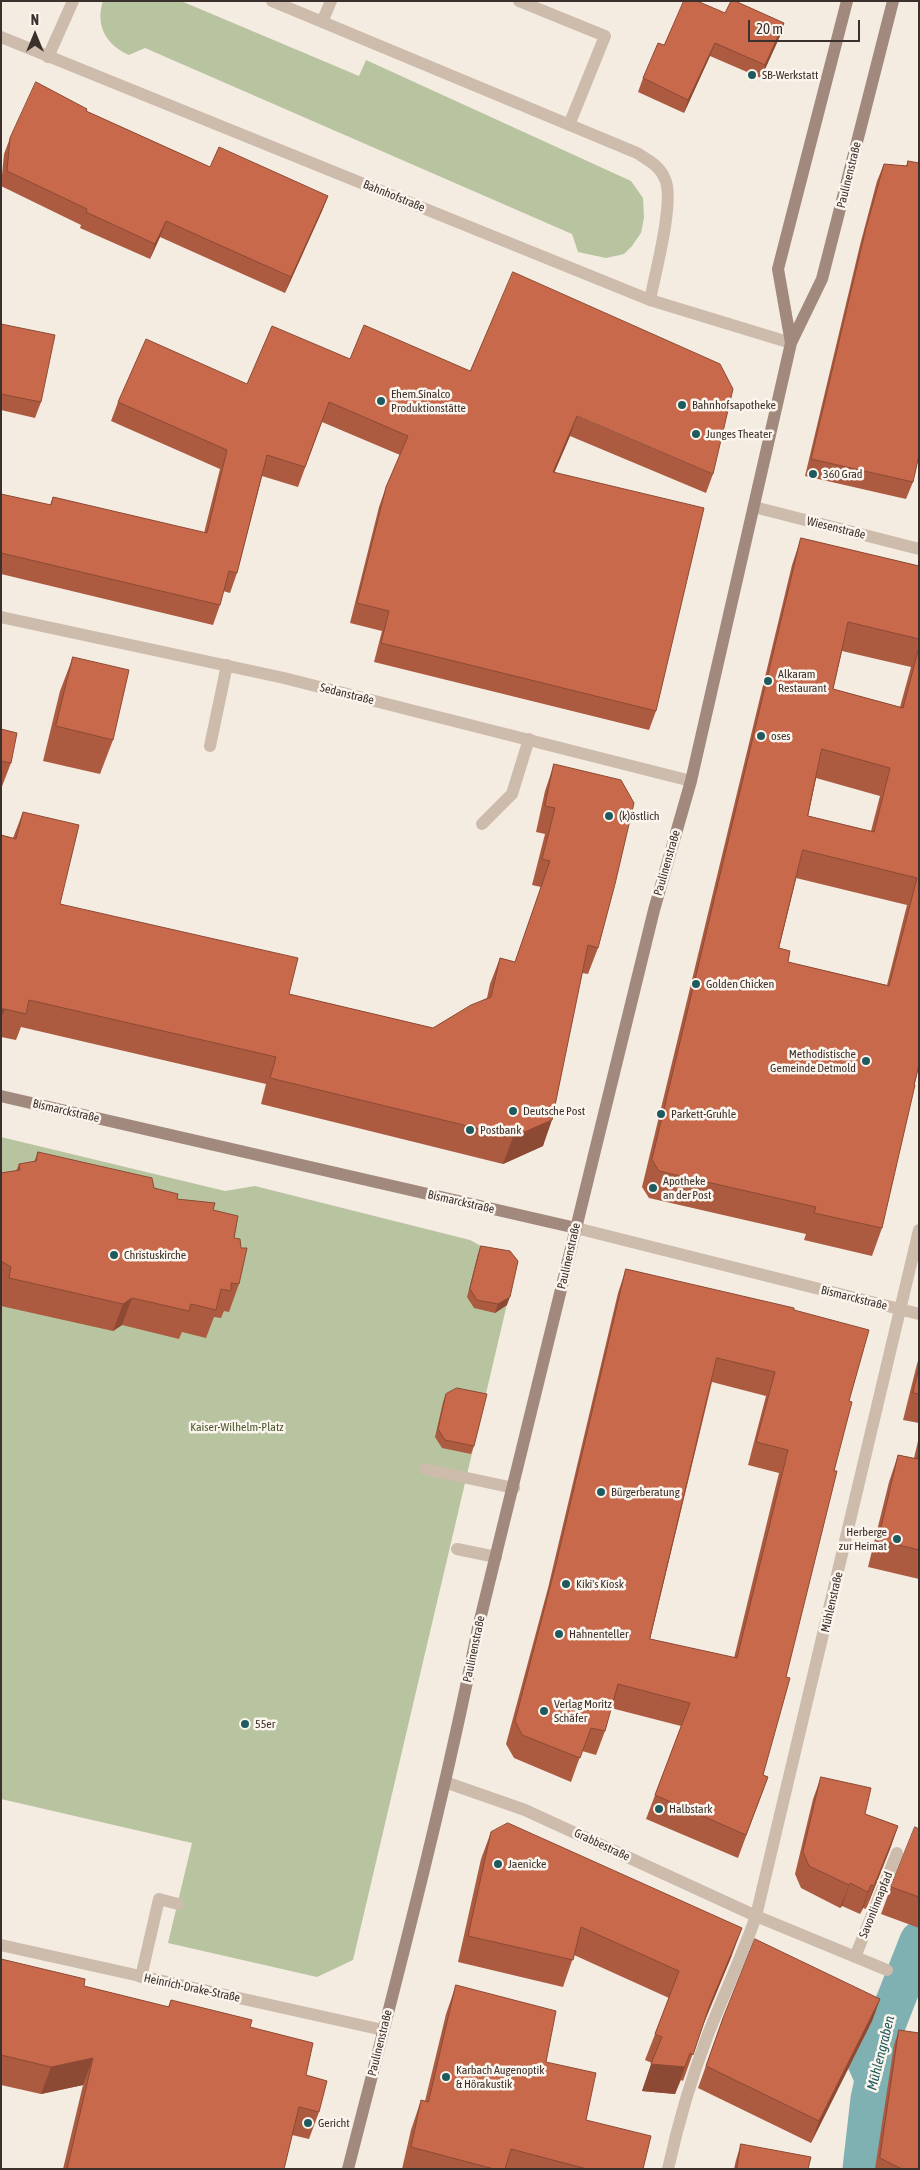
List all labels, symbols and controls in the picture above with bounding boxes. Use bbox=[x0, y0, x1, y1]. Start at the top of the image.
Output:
north arrow bbox=[10, 10, 60, 60]
scale bar bbox=[750, 10, 862, 42]
text: N bbox=[31, 12, 39, 28]
text: 20 m bbox=[756, 20, 783, 37]
place label: SB-Werkstatt bbox=[762, 68, 819, 82]
marker: SB-Werkstatt bbox=[746, 69, 758, 81]
street label: Paulinenstraße bbox=[834, 140, 864, 210]
street label: Bahnhofstraße bbox=[361, 177, 427, 215]
place label: Ehem.Sinalco Produktionstätte bbox=[391, 387, 466, 415]
marker: Ehem.Sinalco Produktionstätte bbox=[375, 395, 387, 407]
place label: Bahnhofsapotheke bbox=[692, 398, 776, 412]
marker: Bahnhofsapotheke bbox=[676, 399, 688, 411]
place label: Junges Theater bbox=[706, 427, 772, 441]
marker: Junges Theater bbox=[690, 428, 702, 440]
place label: 360 Grad bbox=[823, 467, 862, 481]
marker: 360 Grad bbox=[807, 468, 819, 480]
street label: Wiesenstraße bbox=[805, 514, 867, 542]
place label: Alkaram Restaurant bbox=[778, 667, 827, 695]
marker: Alkaram Restaurant bbox=[762, 675, 774, 687]
street label: Sedanstraße bbox=[318, 680, 376, 708]
place label: oses bbox=[771, 729, 791, 743]
marker: oses bbox=[755, 730, 767, 742]
place label: (k)östlich bbox=[619, 809, 660, 823]
marker: (k)östlich bbox=[603, 810, 615, 822]
street label: Paulinenstraße bbox=[651, 828, 683, 898]
place label: Golden Chicken bbox=[706, 977, 774, 991]
marker: Golden Chicken bbox=[690, 978, 702, 990]
place label: Methodistische Gemeinde Detmold bbox=[770, 1047, 856, 1075]
marker: Methodistische Gemeinde Detmold bbox=[860, 1055, 872, 1067]
street label: Bismarckstraße bbox=[31, 1096, 101, 1126]
place label: Deutsche Post bbox=[523, 1104, 585, 1118]
marker: Deutsche Post bbox=[507, 1105, 519, 1117]
place label: Parkett-Gruhle bbox=[671, 1107, 736, 1121]
marker: Parkett-Gruhle bbox=[655, 1108, 667, 1120]
place label: Postbank bbox=[480, 1123, 521, 1137]
marker: Postbank bbox=[464, 1124, 476, 1136]
place label: Apotheke an der Post bbox=[663, 1174, 711, 1202]
marker: Apotheke an der Post bbox=[647, 1182, 659, 1194]
street label: Bismarckstraße bbox=[426, 1187, 496, 1217]
street label: Paulinenstraße bbox=[554, 1221, 584, 1291]
place label: Christuskirche bbox=[124, 1248, 186, 1262]
marker: Christuskirche bbox=[108, 1249, 120, 1261]
street label: Bismarckstraße bbox=[819, 1283, 889, 1313]
park label: Kaiser-Wilhelm-Platz bbox=[190, 1420, 284, 1434]
place label: Bürgerberatung bbox=[611, 1485, 680, 1499]
marker: Bürgerberatung bbox=[595, 1486, 607, 1498]
place label: Herberge zur Heimat bbox=[839, 1525, 887, 1553]
marker: Herberge zur Heimat bbox=[891, 1533, 903, 1545]
street label: Mühlenstraße bbox=[818, 1570, 846, 1634]
place label: Kiki's Kiosk bbox=[576, 1577, 624, 1591]
marker: Kiki's Kiosk bbox=[560, 1578, 572, 1590]
street label: Paulinenstraße bbox=[460, 1614, 488, 1684]
place label: Hahnenteller bbox=[569, 1627, 628, 1641]
marker: Hahnenteller bbox=[553, 1628, 565, 1640]
place label: Verlag Moritz Schäfer bbox=[554, 1697, 612, 1725]
marker: Verlag Moritz Schäfer bbox=[538, 1705, 550, 1717]
place label: 55er bbox=[255, 1717, 275, 1731]
marker: 55er bbox=[239, 1718, 251, 1730]
place label: Halbstark bbox=[669, 1802, 713, 1816]
marker: Halbstark bbox=[653, 1803, 665, 1815]
street label: Grabbestraße bbox=[572, 1826, 632, 1864]
place label: Jaenicke bbox=[508, 1857, 546, 1871]
marker: Jaenicke bbox=[492, 1858, 504, 1870]
street label: Savonlinnapfad bbox=[856, 1870, 896, 1940]
street label: Heinrich-Drake-Straße bbox=[143, 1971, 241, 2005]
street label: Paulinenstraße bbox=[365, 2008, 395, 2078]
water label: Mühlengraben bbox=[864, 2014, 898, 2092]
place label: Karbach Augenoptik & Hörakustik bbox=[456, 2063, 545, 2091]
marker: Karbach Augenoptik & Hörakustik bbox=[440, 2071, 452, 2083]
place label: Gericht bbox=[318, 2116, 350, 2130]
marker: Gericht bbox=[302, 2117, 314, 2129]

